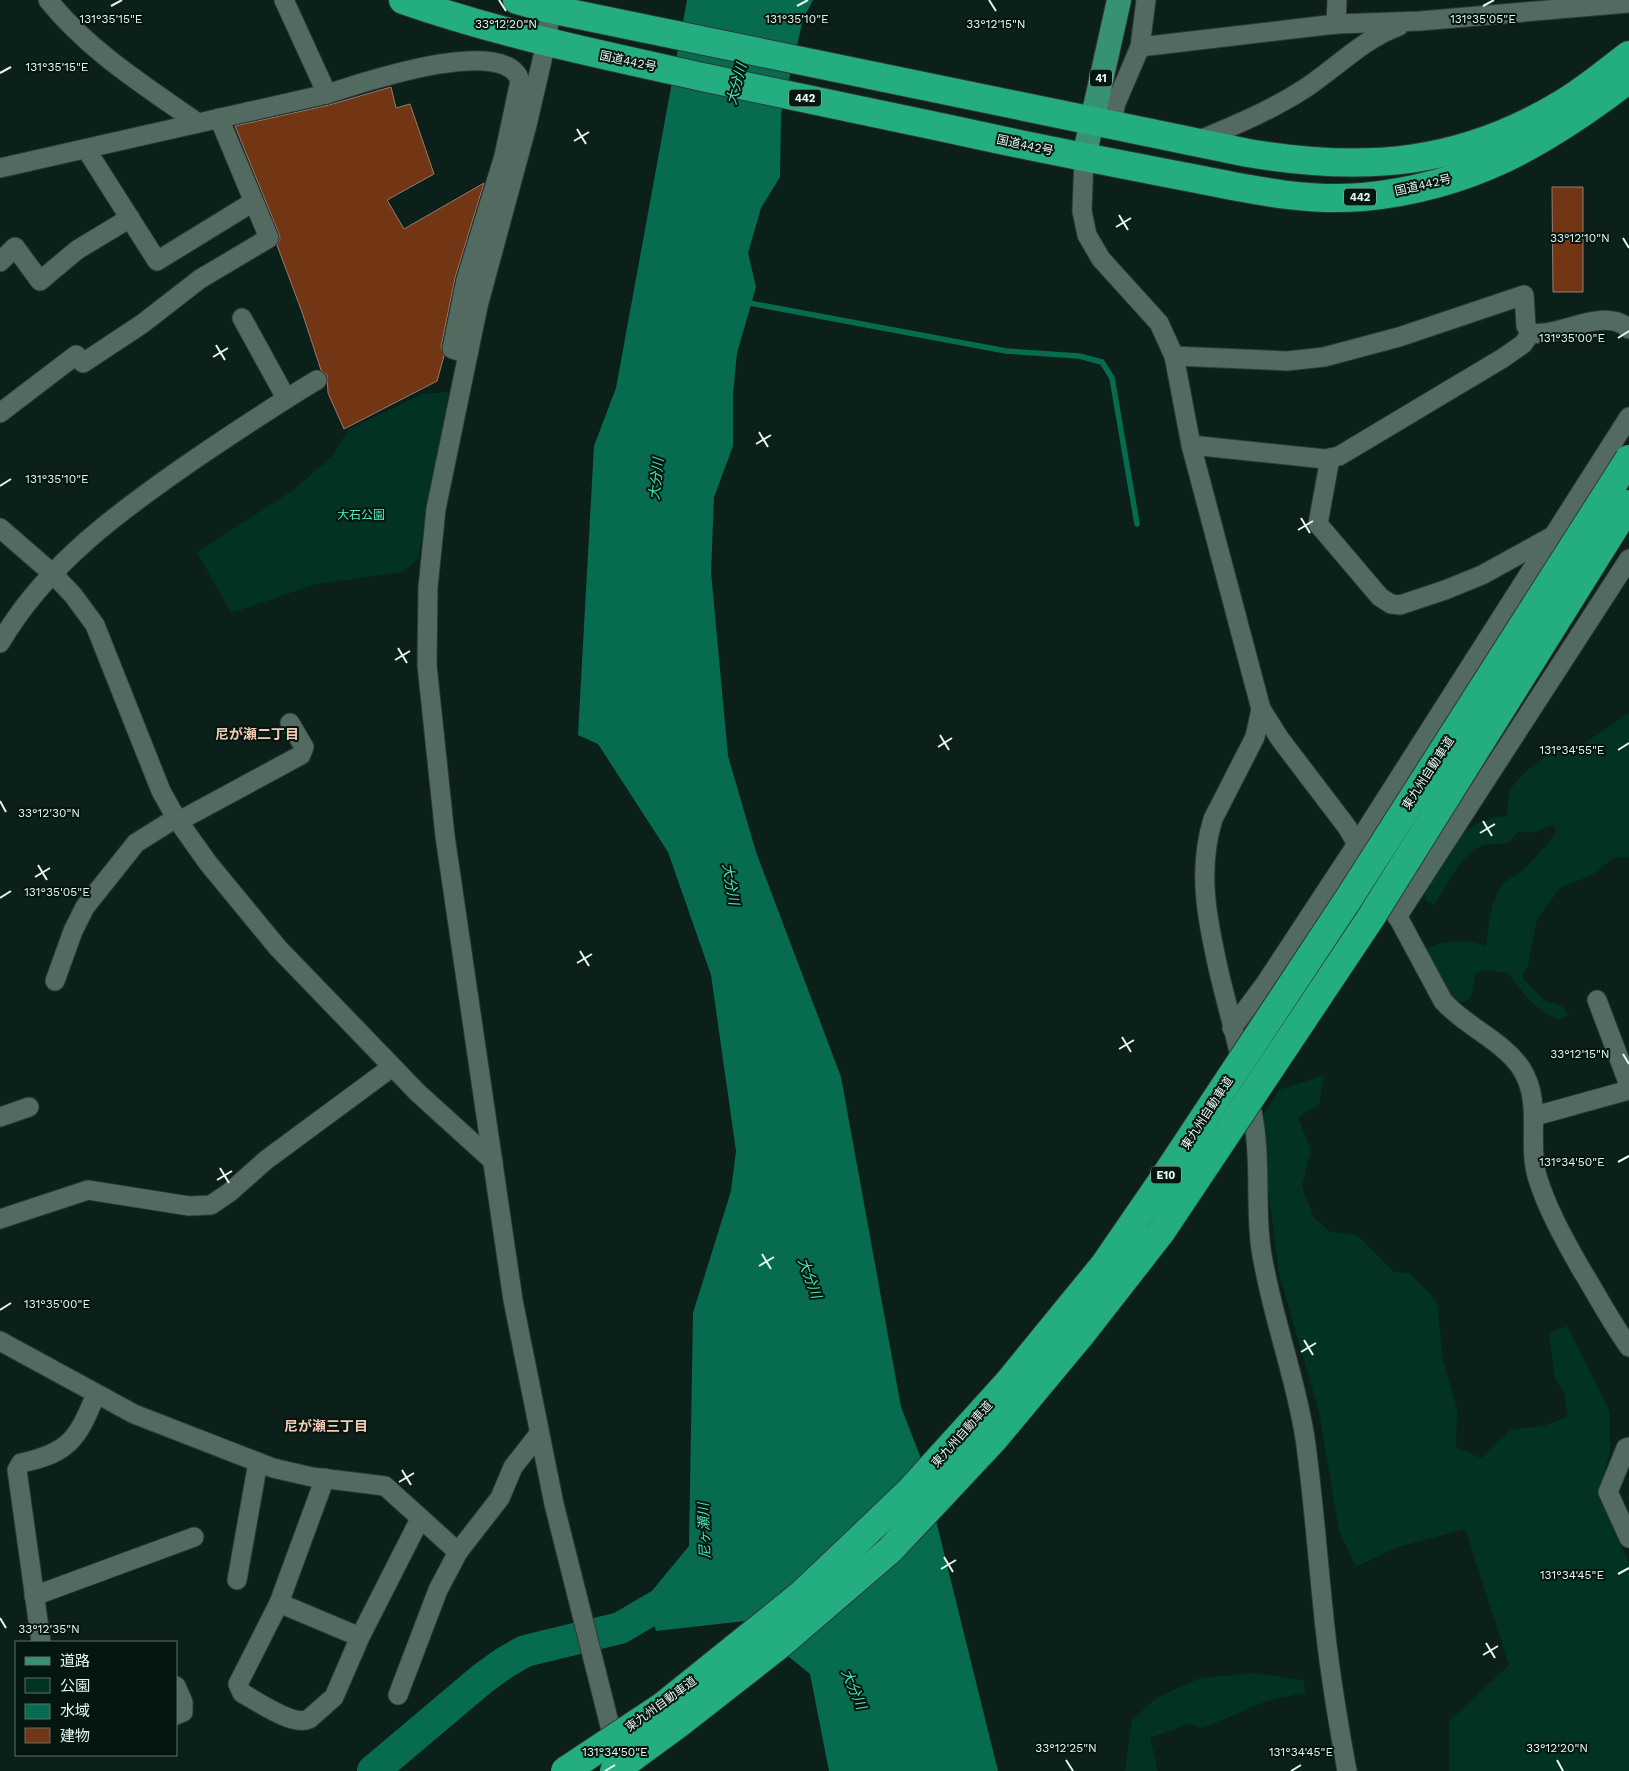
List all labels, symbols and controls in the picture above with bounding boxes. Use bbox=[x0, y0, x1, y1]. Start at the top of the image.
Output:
text: 131°35'15"E bbox=[80, 12, 143, 26]
text: 131°35'10"E bbox=[765, 12, 829, 26]
text: 131°35'05"E bbox=[1450, 12, 1516, 26]
text: 33°12'20"N bbox=[475, 17, 537, 31]
text: 33°12'15"N bbox=[966, 17, 1026, 31]
street label: 国道442号 bbox=[598, 48, 658, 74]
text: 131°35'15"E bbox=[26, 60, 89, 74]
water label: 大分川 bbox=[723, 60, 750, 106]
road number: 41 bbox=[1090, 70, 1112, 86]
road number: 442 bbox=[789, 90, 821, 106]
street label: 国道442号 bbox=[995, 132, 1055, 158]
street label: 国道442号 bbox=[1393, 172, 1453, 198]
road number: 442 bbox=[1344, 188, 1376, 206]
text: 33°12'10"N bbox=[1550, 231, 1610, 245]
text: 131°35'00"E bbox=[1539, 331, 1605, 345]
water label: 大分川 bbox=[646, 455, 666, 501]
text: 131°35'10"E bbox=[25, 472, 89, 486]
park label: 大石公園 bbox=[337, 508, 385, 522]
district label: 尼が瀬二丁目 bbox=[215, 726, 299, 742]
street label: 東九州自動車道 bbox=[1399, 734, 1457, 812]
text: 131°34'55"E bbox=[1540, 743, 1605, 757]
text: 33°12'30"N bbox=[18, 806, 80, 820]
water label: 大分川 bbox=[719, 862, 743, 908]
text: 131°35'05"E bbox=[24, 885, 90, 899]
text: 33°12'15"N bbox=[1550, 1047, 1610, 1061]
street label: 東九州自動車道 bbox=[1178, 1074, 1236, 1152]
text: 131°34'50"E bbox=[1539, 1155, 1605, 1169]
road number: E10 bbox=[1151, 1166, 1181, 1184]
water label: 大分川 bbox=[795, 1256, 825, 1302]
text: 131°35'00"E bbox=[24, 1297, 90, 1311]
street label: 東九州自動車道 bbox=[929, 1398, 995, 1470]
district label: 尼が瀬三丁目 bbox=[284, 1418, 368, 1434]
water label: 尼ヶ瀬川 bbox=[695, 1501, 713, 1559]
text: 131°34'45"E bbox=[1540, 1568, 1604, 1582]
text: 33°12'35"N bbox=[18, 1622, 80, 1636]
legend bbox=[15, 1641, 178, 1756]
text: 道路 bbox=[60, 1652, 90, 1670]
water label: 大分川 bbox=[838, 1667, 870, 1713]
street label: 東九州自動車道 bbox=[623, 1674, 699, 1734]
text: 公園 bbox=[60, 1677, 90, 1695]
text: 水域 bbox=[60, 1702, 90, 1720]
text: 建物 bbox=[60, 1727, 90, 1745]
text: 33°12'25"N bbox=[1035, 1741, 1097, 1755]
text: 33°12'20"N bbox=[1526, 1741, 1588, 1755]
text: 131°34'50"E bbox=[582, 1745, 648, 1759]
text: 131°34'45"E bbox=[1269, 1745, 1333, 1759]

